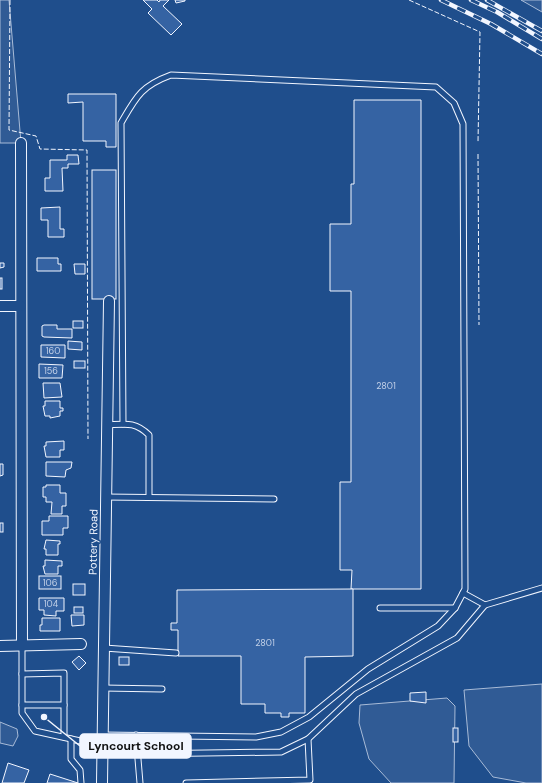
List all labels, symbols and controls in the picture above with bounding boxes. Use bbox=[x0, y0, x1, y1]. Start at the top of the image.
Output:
house number: 160 bbox=[46, 345, 60, 357]
house number: 156 bbox=[44, 365, 58, 377]
house number: 2801 bbox=[376, 380, 396, 392]
street label: Pottery Road bbox=[85, 509, 101, 575]
house number: 106 bbox=[43, 577, 58, 589]
house number: 104 bbox=[44, 598, 59, 610]
house number: 2801 bbox=[255, 637, 275, 649]
callout: Lyncourt School bbox=[80, 734, 191, 758]
text: Lyncourt School bbox=[88, 738, 184, 754]

